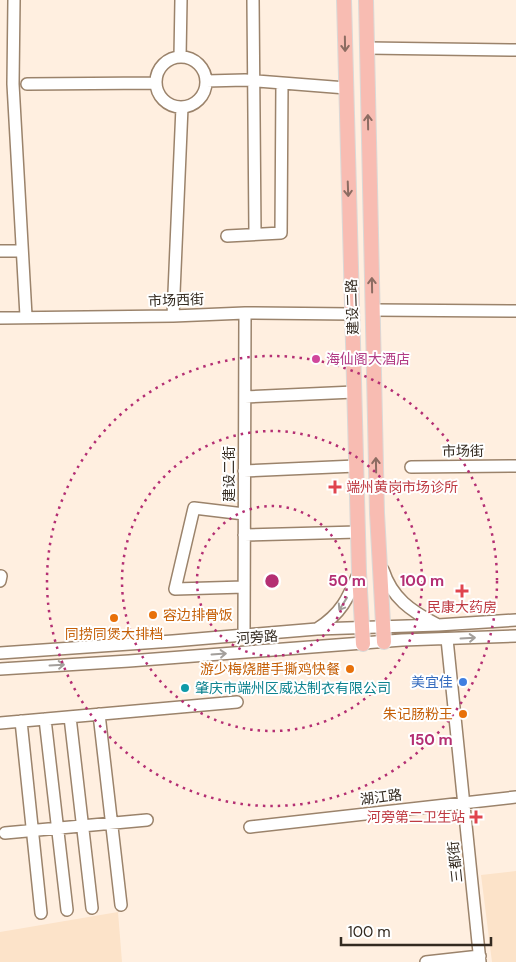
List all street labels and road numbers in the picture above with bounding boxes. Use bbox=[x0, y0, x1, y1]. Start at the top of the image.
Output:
street label: 建设二路 bbox=[342, 279, 362, 335]
street label: 市场西街 bbox=[148, 290, 204, 310]
street label: 市场街 bbox=[442, 442, 484, 460]
street label: 建设二街 bbox=[220, 446, 238, 502]
street label: 河旁路 bbox=[235, 627, 279, 647]
street label: 湖江路 bbox=[359, 786, 403, 808]
street label: 三都街 bbox=[444, 840, 466, 884]

